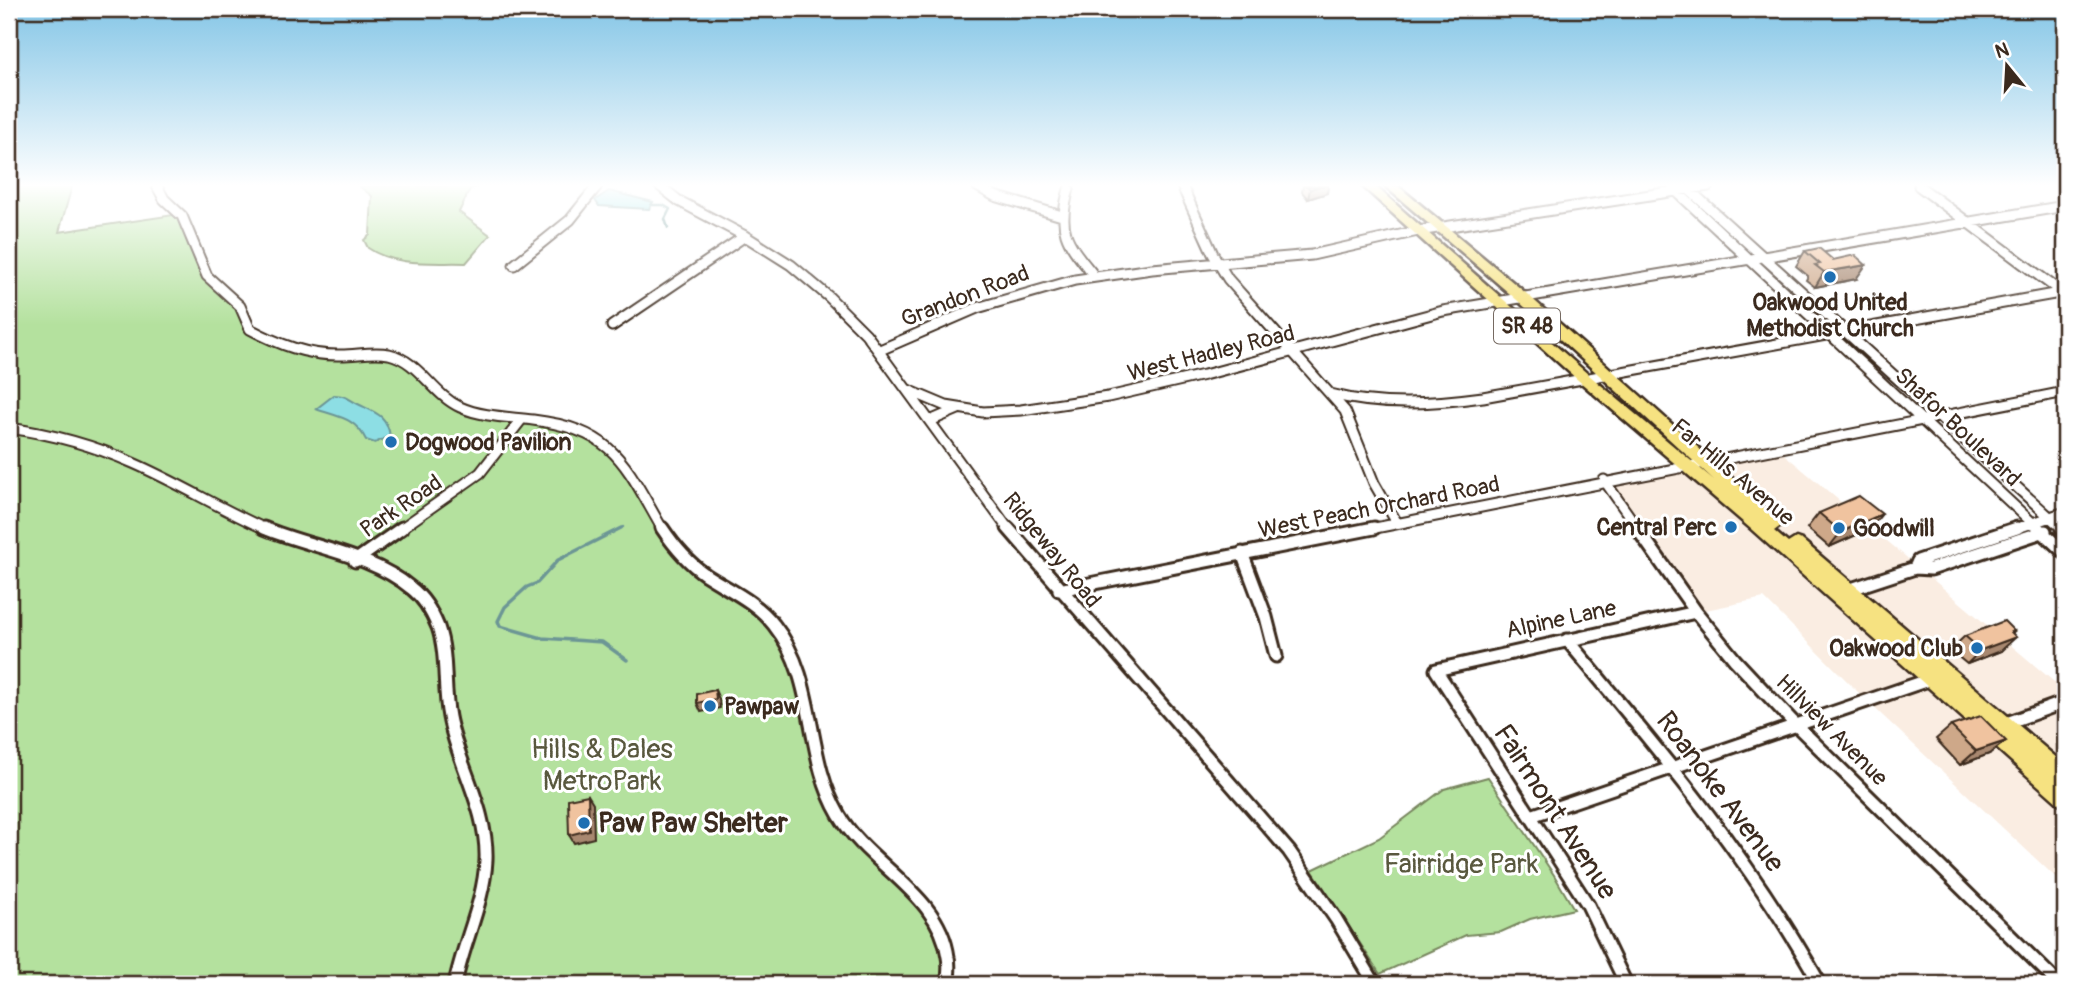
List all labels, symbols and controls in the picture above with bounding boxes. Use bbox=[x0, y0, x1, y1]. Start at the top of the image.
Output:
north arrow bbox=[1972, 32, 2042, 102]
text: N bbox=[1992, 37, 2012, 64]
street label: Grandon Road bbox=[897, 258, 1033, 334]
marker: Oakwood United Methodist Church bbox=[1822, 269, 1838, 285]
place label: Oakwood United Methodist Church bbox=[1746, 288, 1914, 343]
road number: SR 48 bbox=[1494, 308, 1560, 344]
street label: West Hadley Road bbox=[1124, 318, 1298, 388]
street label: Shafor Boulevard bbox=[1889, 361, 2027, 493]
street label: Far Hills Avenue bbox=[1665, 412, 1801, 532]
place label: Dogwood Pavilion bbox=[405, 428, 571, 457]
marker: Dogwood Pavilion bbox=[383, 434, 399, 450]
street label: Park Road bbox=[354, 468, 448, 544]
street label: West Peach Orchard Road bbox=[1256, 469, 1502, 545]
street label: Ridgeway Road bbox=[997, 486, 1107, 614]
place label: Central Perc bbox=[1597, 513, 1717, 542]
place label: Goodwill bbox=[1853, 514, 1935, 543]
marker: Central Perc bbox=[1723, 519, 1739, 535]
marker: Goodwill bbox=[1831, 520, 1847, 536]
street label: Alpine Lane bbox=[1503, 593, 1619, 645]
place label: Oakwood Club bbox=[1829, 634, 1963, 663]
marker: Oakwood Club bbox=[1969, 640, 1985, 656]
street label: Hillview Avenue bbox=[1770, 668, 1895, 793]
place label: Pawpaw bbox=[724, 692, 800, 721]
marker: Pawpaw bbox=[702, 698, 718, 714]
street label: Roanoke Avenue bbox=[1648, 705, 1792, 880]
street label: Fairmont Avenue bbox=[1485, 718, 1625, 906]
park label: Hills & Dales MetroPark bbox=[531, 732, 673, 799]
place label: Paw Paw Shelter bbox=[598, 806, 789, 841]
marker: Paw Paw Shelter bbox=[576, 815, 592, 831]
park label: Fairridge Park bbox=[1384, 847, 1539, 882]

